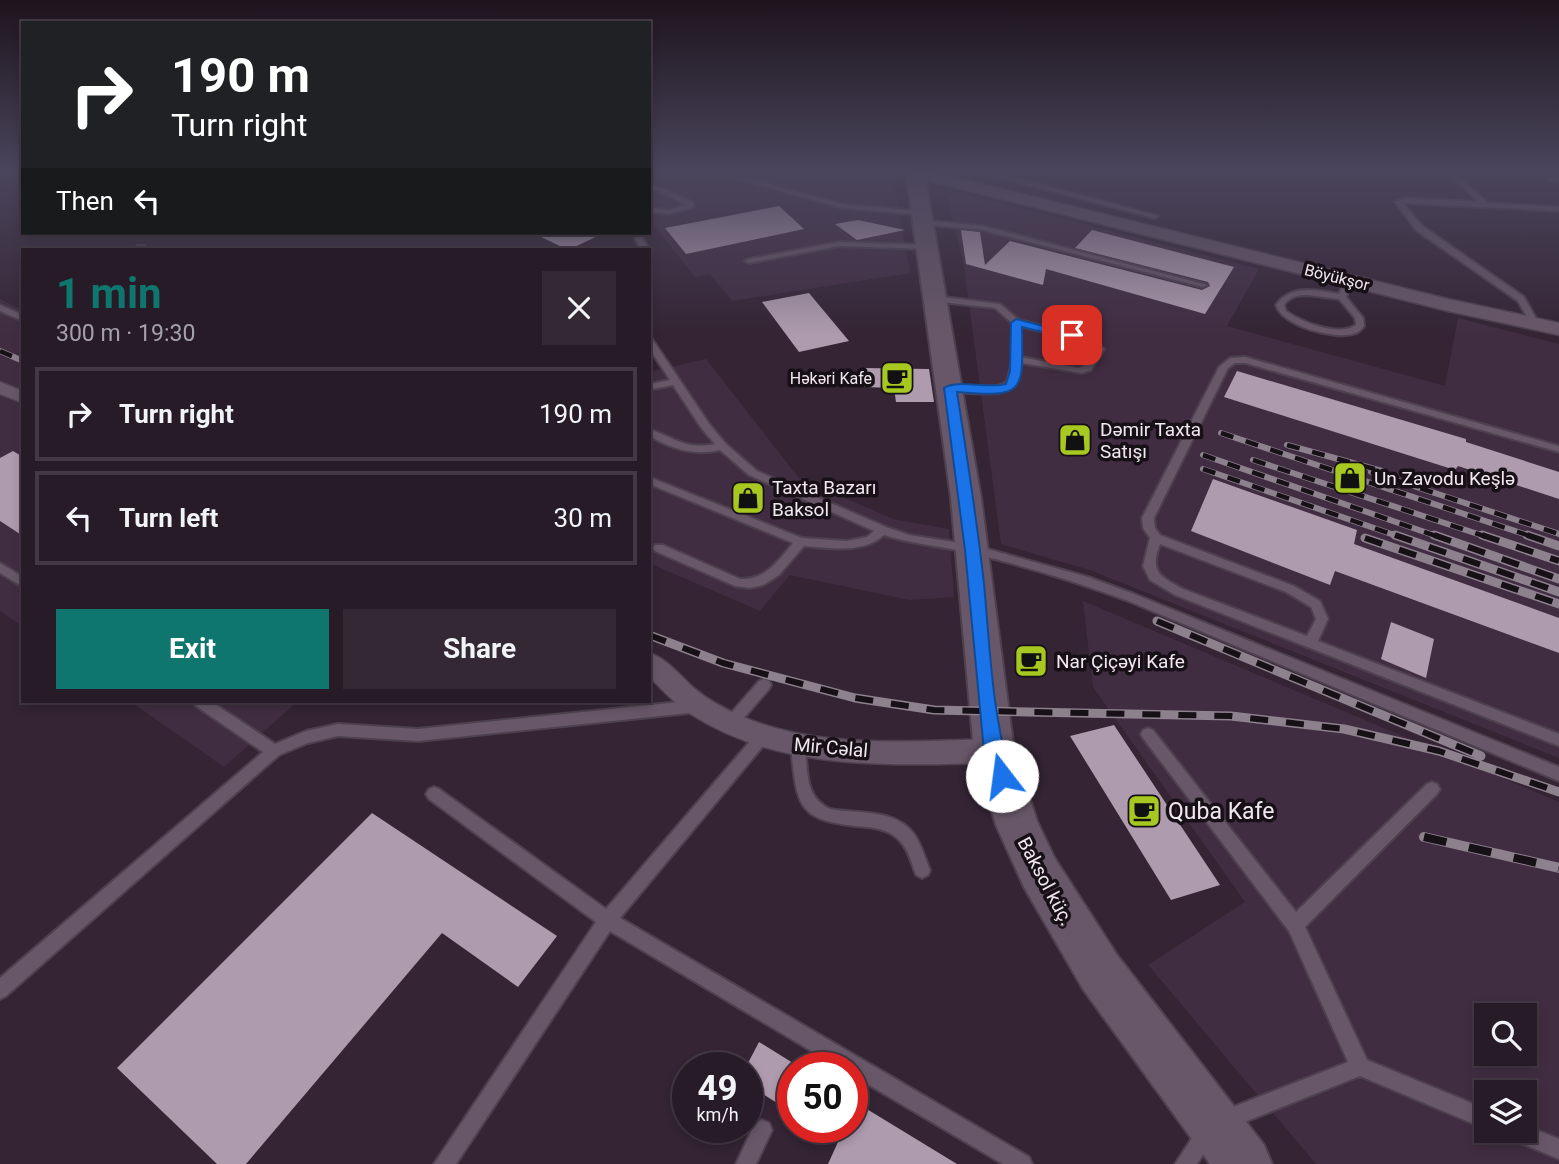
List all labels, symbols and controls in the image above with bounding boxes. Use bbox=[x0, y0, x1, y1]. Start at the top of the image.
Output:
text: 190 m bbox=[171, 47, 310, 104]
icon: right bbox=[56, 49, 147, 140]
text: Turn right bbox=[171, 106, 307, 144]
icon: left bbox=[128, 182, 166, 220]
text: Then bbox=[56, 186, 114, 216]
street label: Böyükşor bbox=[1302, 260, 1372, 295]
text: 1 min bbox=[56, 269, 162, 318]
button: close bbox=[542, 271, 616, 345]
pin bbox=[1042, 305, 1102, 365]
icon: arrive bbox=[1053, 316, 1091, 354]
text: 300 m · 19:30 bbox=[56, 320, 195, 347]
cafe icon: Həkəri Kafe bbox=[878, 359, 916, 397]
place label: Həkəri Kafe bbox=[790, 369, 872, 388]
icon: right bbox=[60, 395, 98, 433]
text: Turn right bbox=[119, 399, 234, 429]
text: 190 m bbox=[539, 399, 612, 429]
place label: Dəmir Taxta Satışı bbox=[1100, 418, 1201, 463]
shop icon: Dəmir Taxta Satışı bbox=[1056, 421, 1094, 459]
shop icon: Un Zavodu Keşlə bbox=[1331, 459, 1369, 497]
place label: Un Zavodu Keşlə bbox=[1374, 467, 1515, 490]
place label: Taxta Bazarı Baksol bbox=[772, 476, 876, 521]
shop icon: Taxta Bazarı Baksol bbox=[729, 479, 767, 517]
icon: left bbox=[60, 499, 98, 537]
text: Turn left bbox=[119, 503, 218, 533]
text: 30 m bbox=[554, 503, 612, 533]
button: Exit bbox=[56, 609, 329, 689]
button: Share bbox=[343, 609, 616, 689]
cafe icon: Nar Çiçəyi Kafe bbox=[1012, 642, 1050, 680]
place label: Nar Çiçəyi Kafe bbox=[1056, 650, 1185, 673]
street label: Mir Cəlal bbox=[793, 733, 869, 762]
position arrow bbox=[965, 739, 1039, 813]
cafe icon: Quba Kafe bbox=[1125, 792, 1163, 830]
place label: Quba Kafe bbox=[1168, 798, 1275, 825]
street label: Baksol küç. bbox=[1013, 833, 1078, 929]
map controls bbox=[1474, 1003, 1537, 1143]
button: search bbox=[1474, 1003, 1537, 1066]
speed limit sign: 50 bbox=[777, 1052, 868, 1143]
text: 49 bbox=[697, 1068, 738, 1109]
button: layers bbox=[1474, 1080, 1537, 1143]
text: km/h bbox=[696, 1104, 739, 1125]

